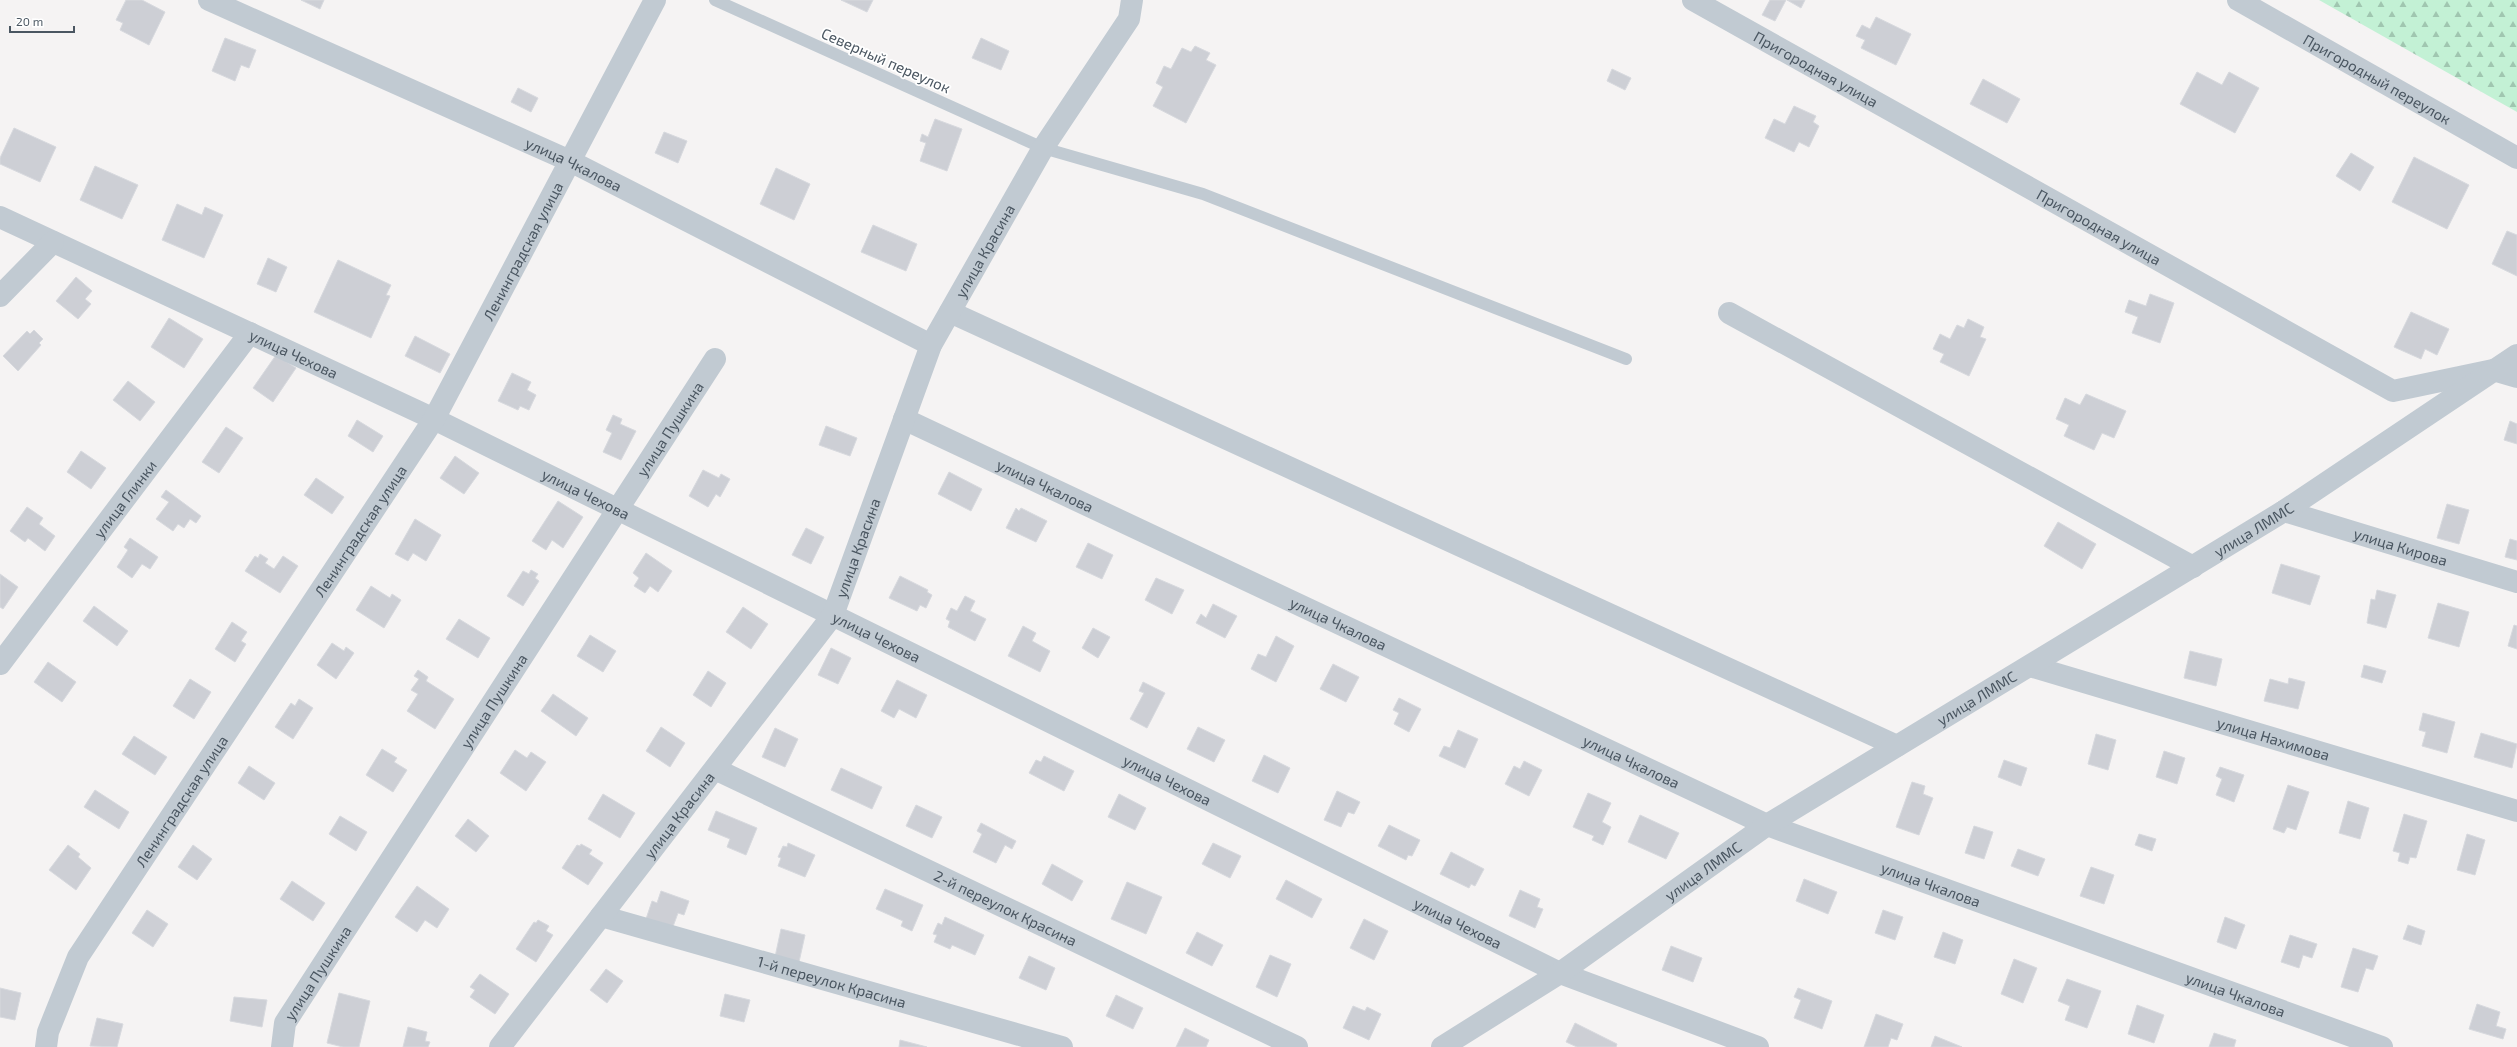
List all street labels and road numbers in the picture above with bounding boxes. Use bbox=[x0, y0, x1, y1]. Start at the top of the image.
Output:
street label: Северный переулок bbox=[818, 23, 953, 97]
street label: Пригородная улица bbox=[1751, 27, 1881, 111]
street label: Пригородный переулок bbox=[2300, 30, 2454, 128]
street label: улица Чкалова bbox=[522, 133, 625, 195]
street label: Ленинградская улица bbox=[479, 179, 567, 323]
street label: Пригородная улица bbox=[2034, 185, 2164, 269]
street label: улица Красина bbox=[951, 201, 1018, 301]
street label: улица Чехова bbox=[246, 325, 341, 382]
street label: улица Пушкина bbox=[632, 378, 707, 480]
street label: улица Чкалова bbox=[994, 455, 1096, 516]
street label: улица Глинки bbox=[90, 456, 160, 542]
street label: Ленинградская улица bbox=[310, 462, 410, 600]
street label: улица Чехова bbox=[539, 465, 633, 523]
street label: улица Красина bbox=[831, 496, 884, 600]
street label: улица ЛММС bbox=[2210, 498, 2297, 561]
street label: улица Кирова bbox=[2351, 524, 2450, 569]
street label: улица Чкалова bbox=[1287, 593, 1390, 654]
street label: улица Чехова bbox=[829, 608, 923, 666]
street label: улица Пушкина bbox=[456, 650, 531, 752]
street label: улица ЛММС bbox=[1934, 666, 2020, 730]
street label: улица Нахимова bbox=[2215, 713, 2332, 764]
street label: улица Чкалова bbox=[1580, 731, 1683, 792]
street label: Ленинградская улица bbox=[131, 732, 231, 870]
street label: улица Чехова bbox=[1120, 751, 1214, 809]
street label: улица Красина bbox=[640, 768, 718, 862]
street label: улица ЛММС bbox=[1661, 837, 1745, 905]
street label: улица Чкалова bbox=[1878, 858, 1983, 910]
street label: 2-й переулок Красина bbox=[931, 866, 1080, 950]
street label: улица Чехова bbox=[1411, 894, 1505, 952]
street label: улица Пушкина bbox=[280, 922, 355, 1024]
street label: 1-й переулок Красина bbox=[756, 952, 908, 1011]
street label: улица Чкалова bbox=[2183, 968, 2288, 1020]

